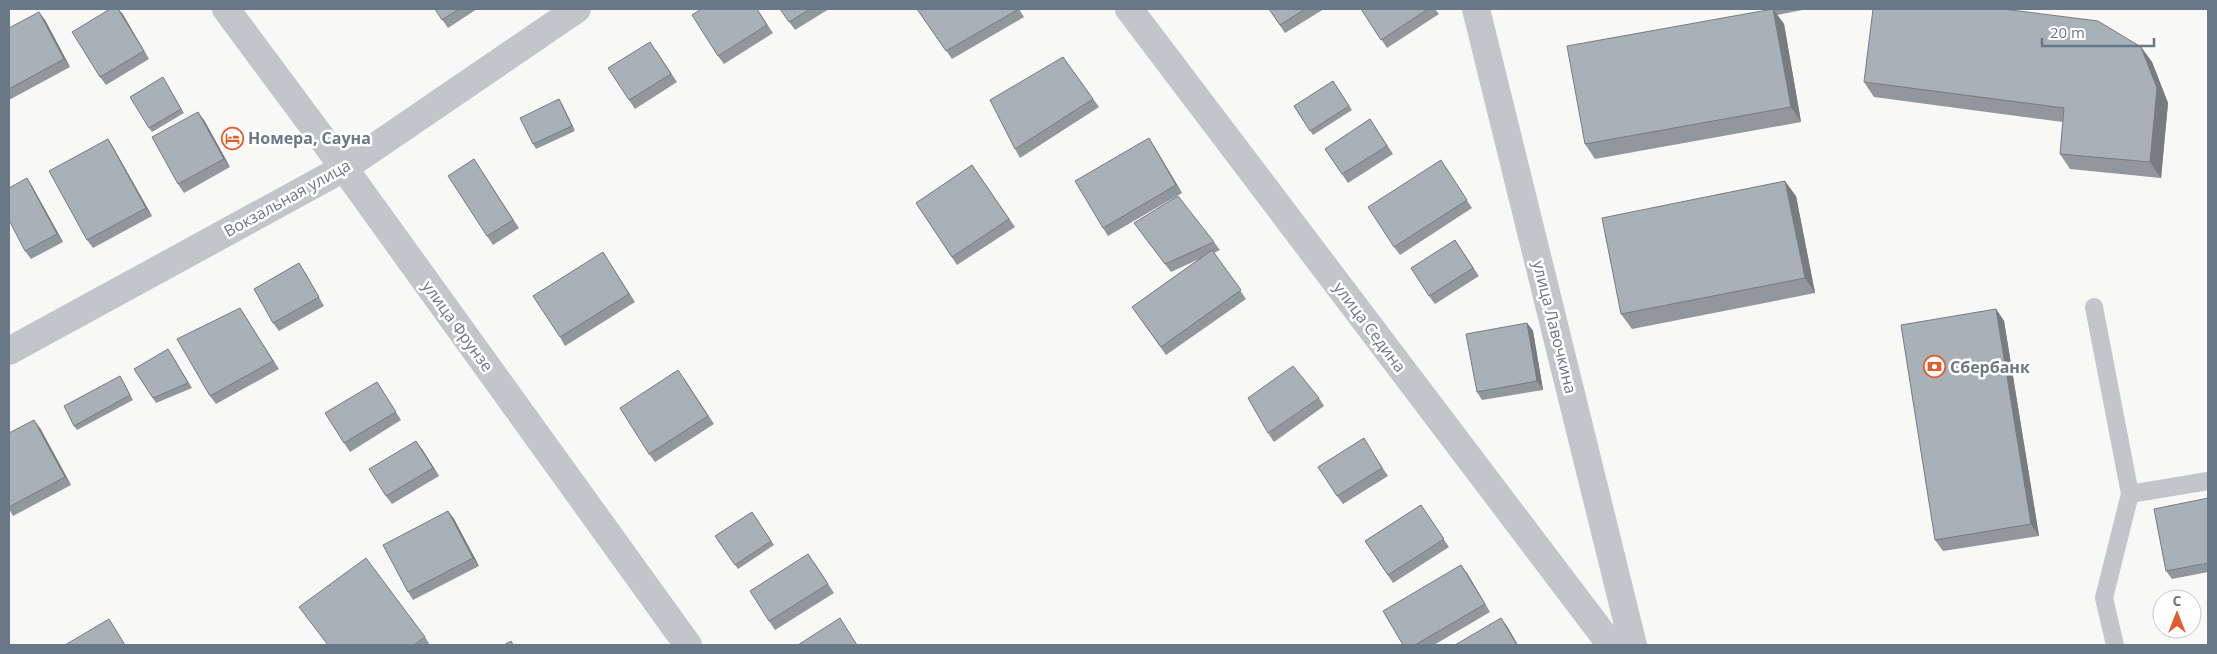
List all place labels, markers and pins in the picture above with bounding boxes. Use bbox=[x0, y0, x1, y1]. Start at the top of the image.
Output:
hotel icon: Номера, Сауна bbox=[220, 126, 244, 150]
place label: Номера, Сауна bbox=[248, 127, 371, 149]
bank icon: Сбербанк bbox=[1922, 355, 1946, 379]
place label: Сбербанк bbox=[1950, 356, 2030, 378]

